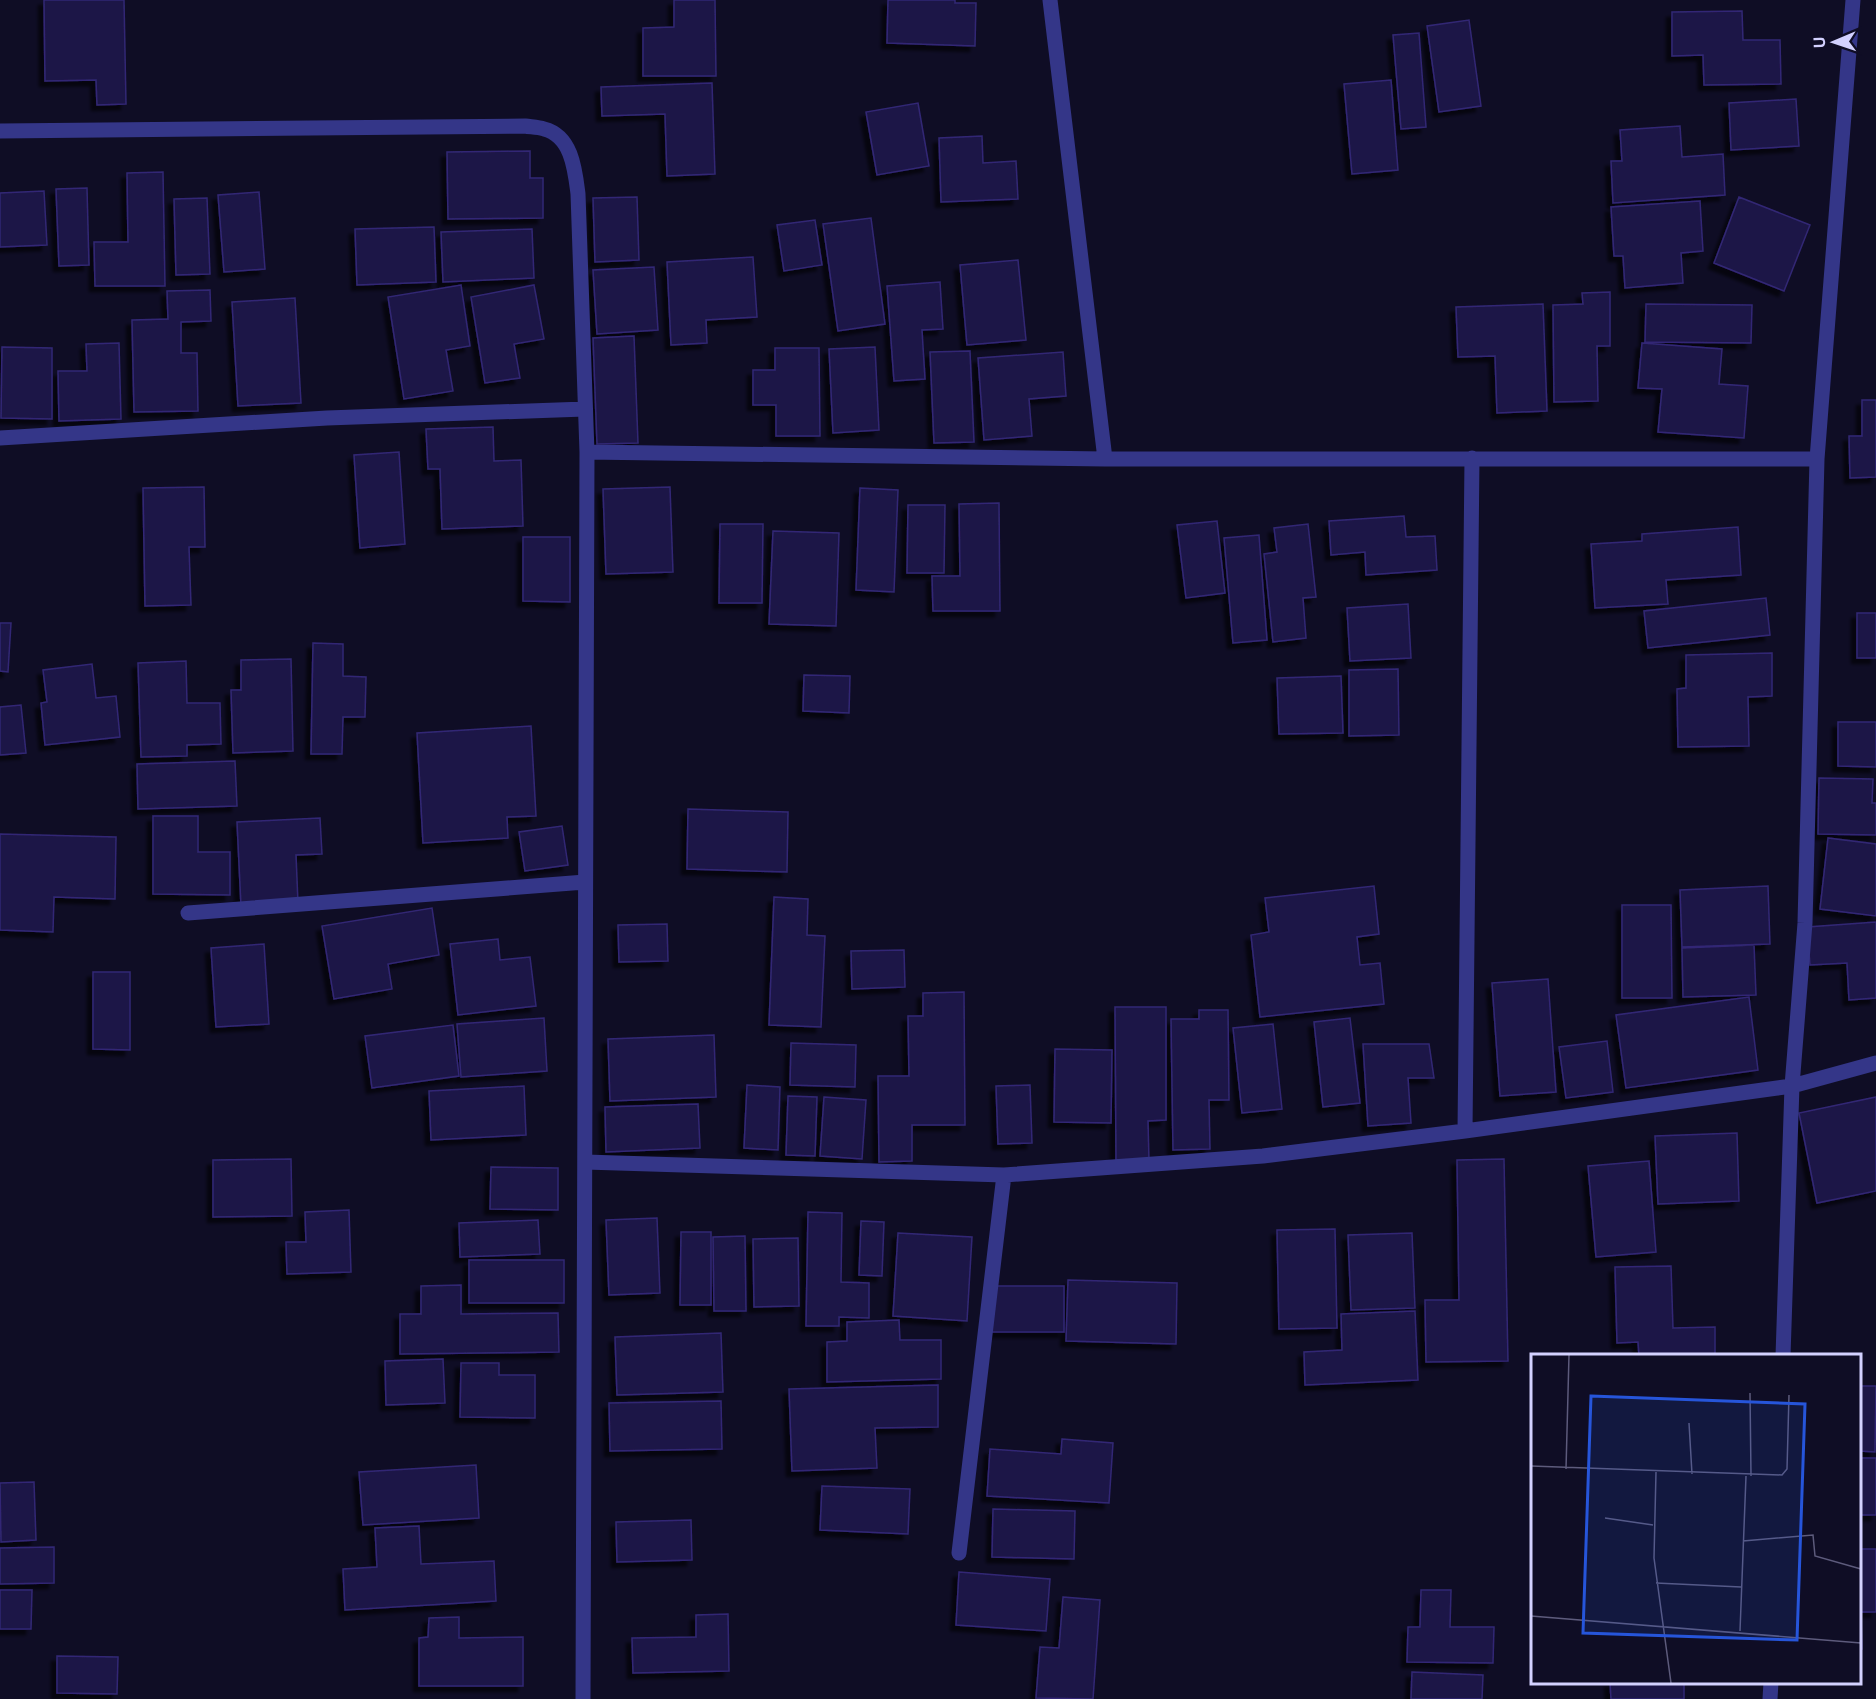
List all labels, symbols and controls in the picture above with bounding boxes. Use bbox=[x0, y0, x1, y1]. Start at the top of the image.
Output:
north arrow bbox=[1804, 12, 1864, 72]
text: U bbox=[1808, 36, 1830, 49]
inset map bbox=[1531, 1354, 1861, 1684]

